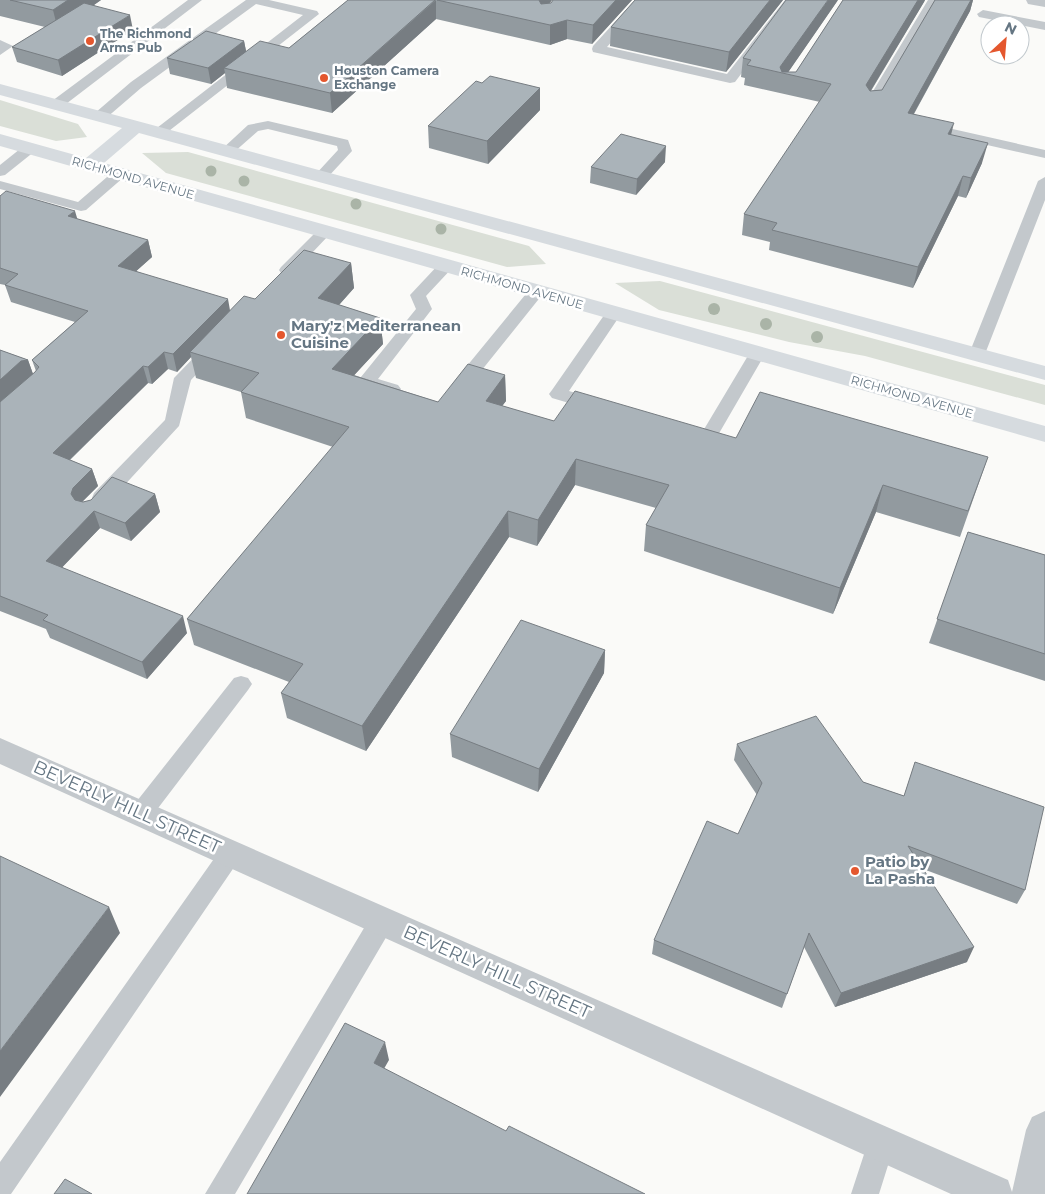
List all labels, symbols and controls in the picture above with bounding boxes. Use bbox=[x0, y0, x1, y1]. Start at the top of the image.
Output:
north arrow bbox=[980, 15, 1030, 65]
text: N bbox=[1002, 18, 1020, 39]
place label: The Richmond Arms Pub bbox=[99, 26, 192, 55]
marker: The Richmond Arms Pub bbox=[84, 35, 96, 47]
place label: Houston Camera Exchange bbox=[334, 63, 439, 92]
marker: Houston Camera Exchange bbox=[318, 72, 330, 84]
street label: RICHMOND AVENUE bbox=[70, 153, 196, 202]
street label: RICHMOND AVENUE bbox=[459, 263, 585, 312]
place label: Mary'z Mediterranean Cuisine bbox=[291, 316, 461, 352]
marker: Mary'z Mediterranean Cuisine bbox=[275, 329, 287, 341]
street label: RICHMOND AVENUE bbox=[849, 372, 975, 421]
street label: BEVERLY HILL STREET bbox=[30, 756, 225, 859]
place label: Patio by La Pasha bbox=[865, 852, 935, 888]
marker: Patio by La Pasha bbox=[849, 865, 861, 877]
street label: BEVERLY HILL STREET bbox=[400, 921, 595, 1024]

